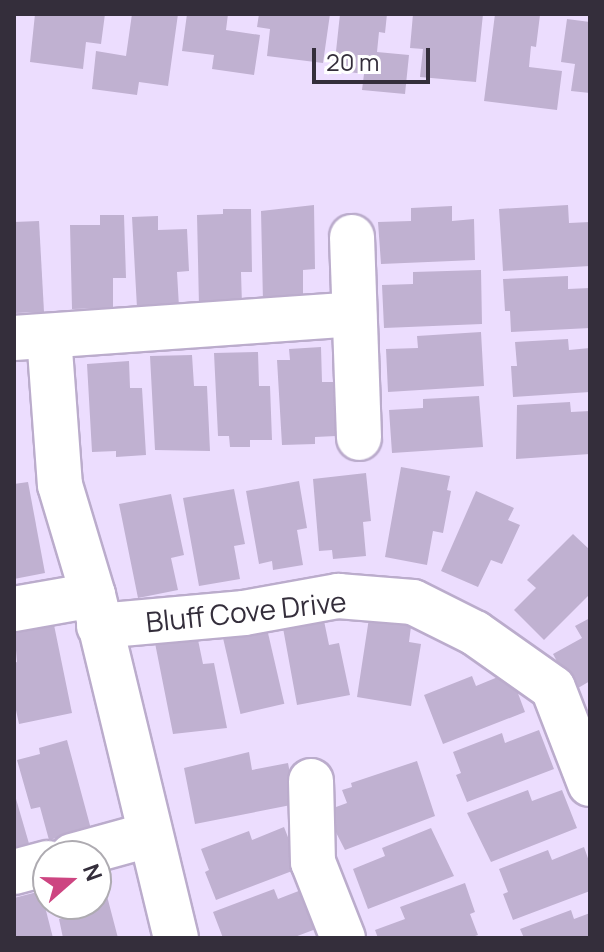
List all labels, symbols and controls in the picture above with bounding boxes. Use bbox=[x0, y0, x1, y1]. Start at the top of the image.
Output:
scale bar bbox=[316, 32, 434, 82]
text: 20 m bbox=[326, 45, 379, 78]
street label: Bluff Cove Drive bbox=[144, 584, 348, 638]
north arrow bbox=[32, 840, 112, 920]
text: N bbox=[76, 860, 109, 885]

